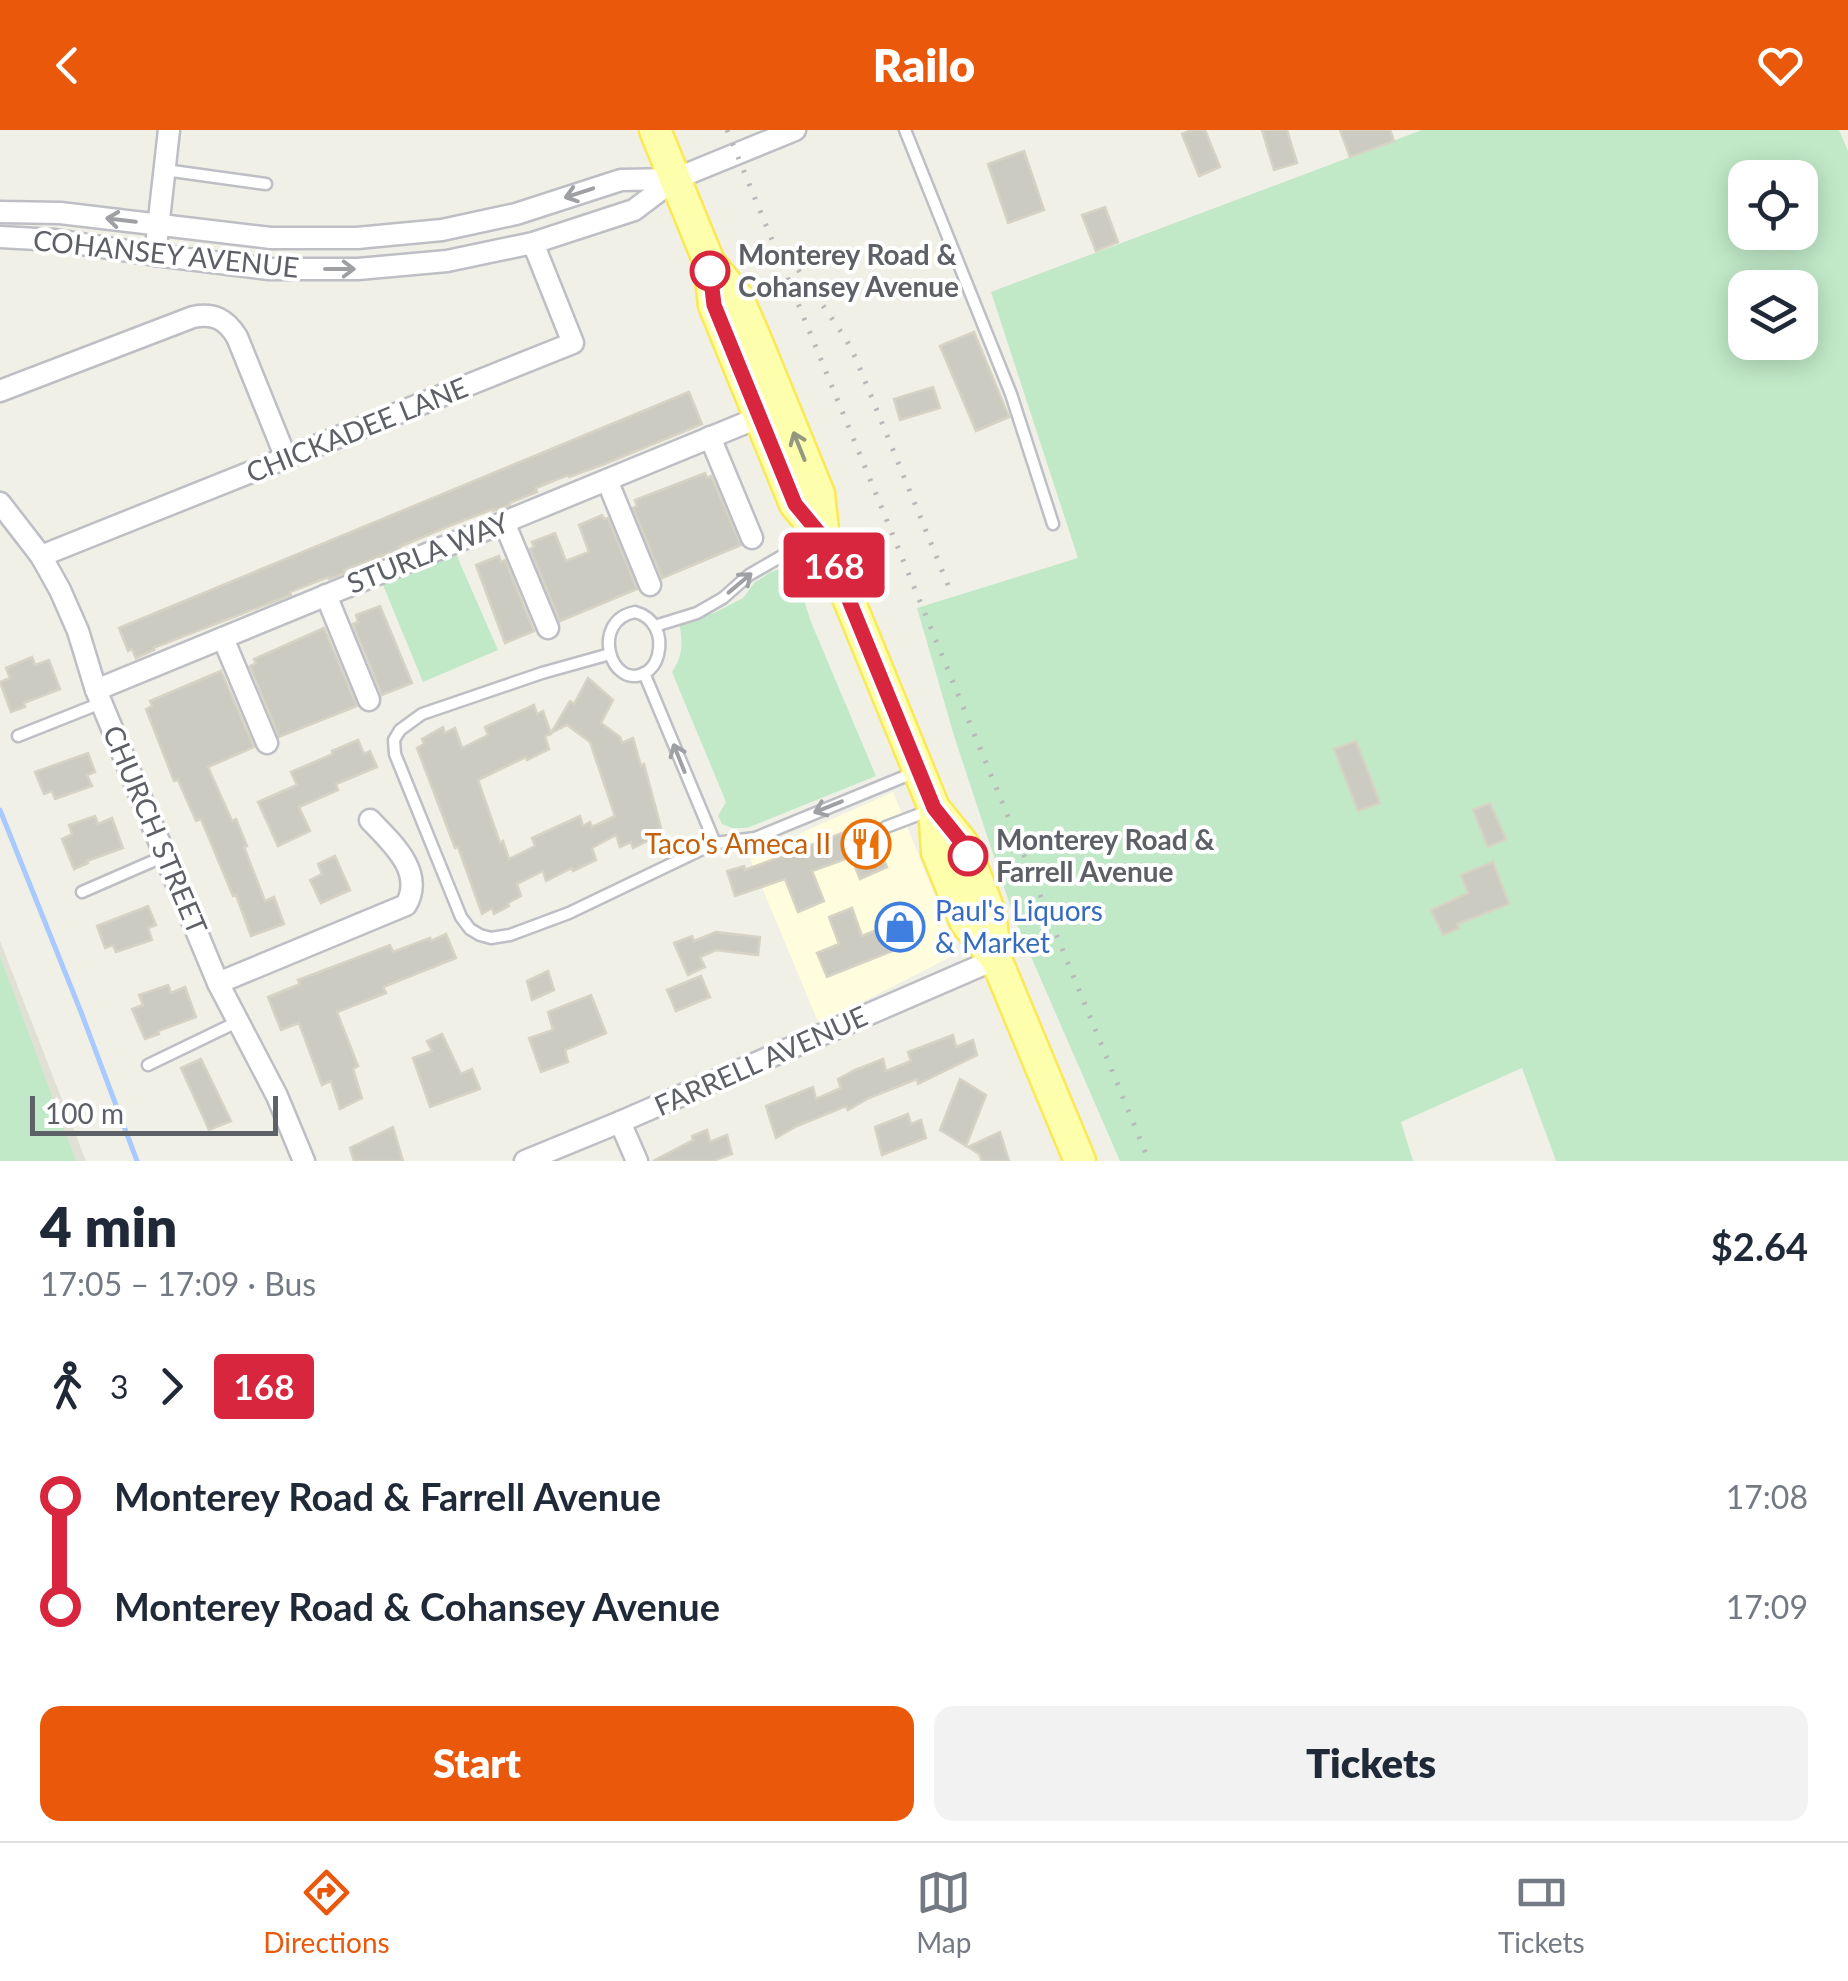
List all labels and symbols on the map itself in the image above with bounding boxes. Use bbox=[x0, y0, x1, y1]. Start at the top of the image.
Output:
one-way arrow bbox=[564, 186, 596, 204]
one-way arrow bbox=[105, 210, 137, 229]
street label: COHANSEY AVENUE bbox=[32, 222, 301, 284]
place label: Monterey Road & Cohansey Avenue bbox=[738, 237, 959, 303]
marker: Monterey Road & Cohansey Avenue bbox=[691, 252, 729, 290]
one-way arrow bbox=[324, 260, 356, 278]
street label: CHICKADEE LANE bbox=[241, 369, 472, 489]
one-way arrow bbox=[789, 431, 807, 462]
street label: STURLA WAY bbox=[342, 504, 514, 600]
line badge: 168 bbox=[776, 532, 892, 598]
one-way arrow bbox=[726, 573, 752, 595]
street label: CHURCH STREET bbox=[97, 720, 215, 940]
one-way arrow bbox=[669, 743, 687, 774]
one-way arrow bbox=[814, 800, 844, 818]
restaurant icon: Taco's Ameca II bbox=[840, 818, 892, 870]
place label: Monterey Road & Farrell Avenue bbox=[996, 822, 1215, 888]
place label: Taco's Ameca II bbox=[645, 826, 831, 860]
marker: Monterey Road & Farrell Avenue bbox=[949, 837, 987, 875]
place label: Paul's Liquors & Market bbox=[935, 893, 1103, 959]
shop icon: Paul's Liquors & Market bbox=[874, 901, 926, 953]
street label: FARRELL AVENUE bbox=[649, 998, 872, 1122]
scale bar bbox=[30, 1091, 278, 1136]

